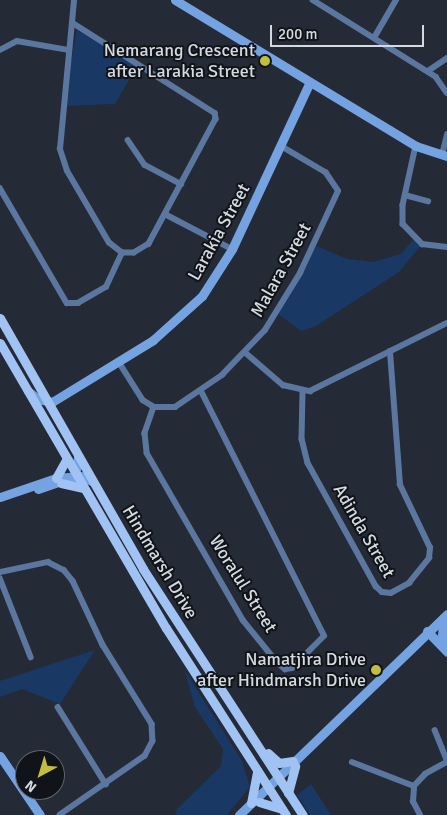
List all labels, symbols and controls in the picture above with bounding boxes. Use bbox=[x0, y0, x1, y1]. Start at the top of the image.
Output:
scale bar bbox=[272, 15, 426, 47]
text: 200 m bbox=[278, 25, 318, 43]
place label: Nemarang Crescent after Larakia Street bbox=[104, 40, 255, 82]
marker: Nemarang Crescent after Larakia Street bbox=[259, 55, 271, 67]
street label: Larakia Street bbox=[183, 180, 255, 284]
street label: Malara Street bbox=[246, 219, 316, 321]
street label: Adinda Street bbox=[329, 480, 399, 582]
street label: Hindmarsh Drive bbox=[118, 501, 202, 623]
street label: Woralul Street bbox=[205, 531, 281, 637]
place label: Namatjira Drive after Hindmarsh Drive bbox=[197, 649, 366, 692]
marker: Namatjira Drive after Hindmarsh Drive bbox=[370, 664, 382, 676]
north arrow bbox=[15, 750, 65, 800]
text: N bbox=[22, 777, 40, 796]

